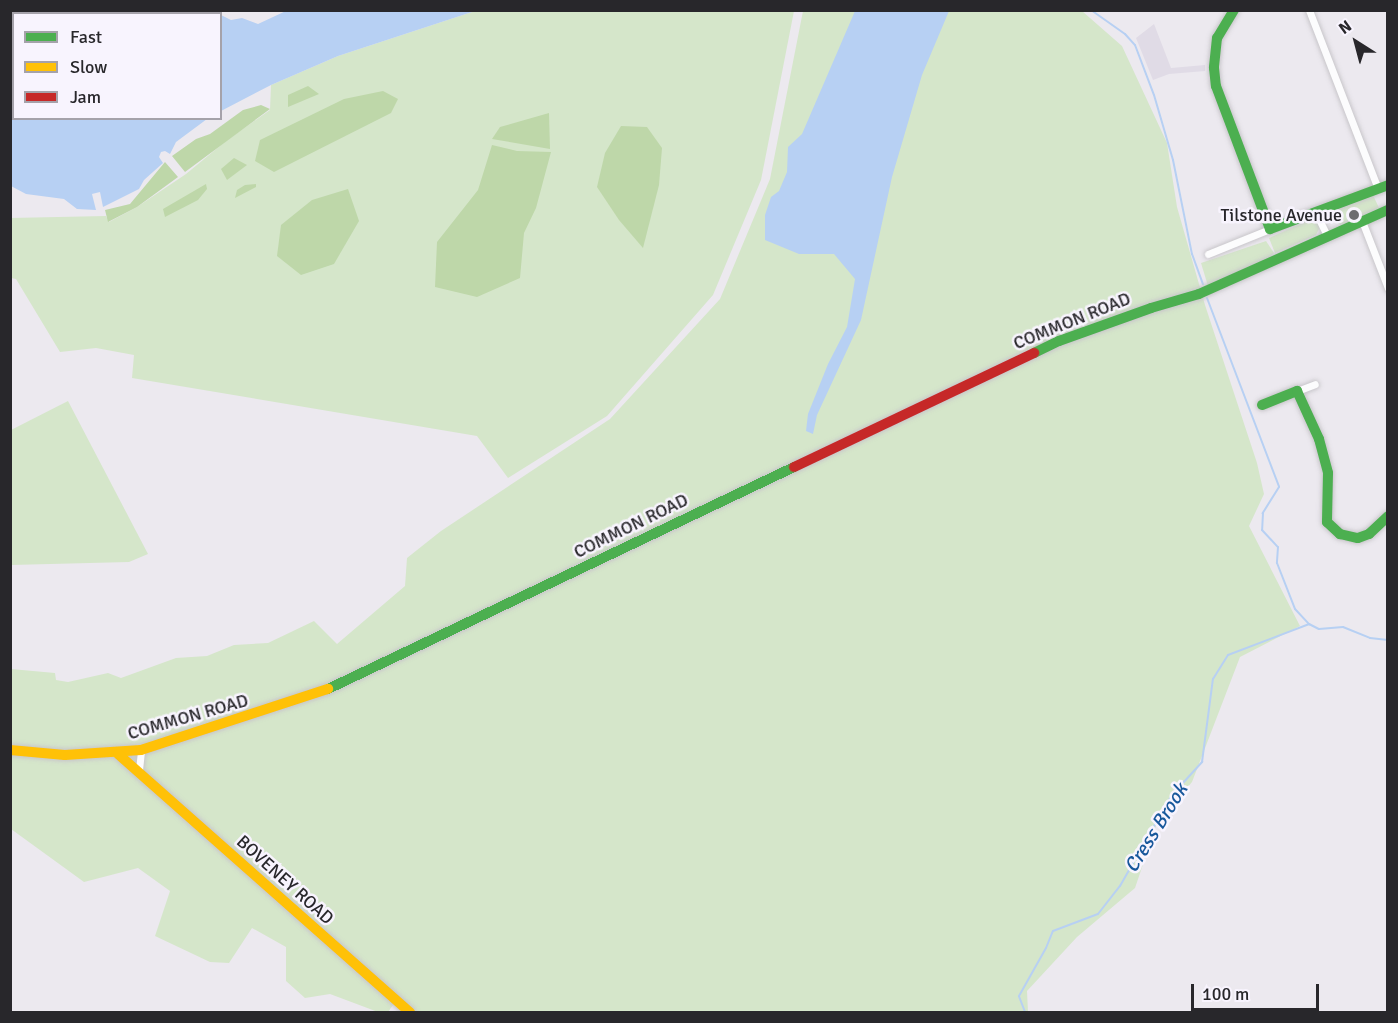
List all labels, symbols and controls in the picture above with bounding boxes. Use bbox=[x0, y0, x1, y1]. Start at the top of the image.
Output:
legend bbox=[12, 12, 222, 120]
north arrow bbox=[1326, 12, 1386, 72]
text: N bbox=[1335, 16, 1356, 39]
text: Fast bbox=[70, 26, 102, 48]
text: Slow bbox=[70, 56, 107, 78]
text: Jam bbox=[70, 86, 101, 108]
place label: Tilstone Avenue bbox=[1221, 204, 1342, 226]
marker: Tilstone Avenue bbox=[1347, 208, 1361, 222]
street label: COMMON ROAD bbox=[1010, 288, 1134, 354]
street label: COMMON ROAD bbox=[570, 489, 692, 563]
street label: COMMON ROAD bbox=[125, 689, 251, 745]
water label: Cress Brook bbox=[1119, 779, 1193, 877]
street label: BOVENEY ROAD bbox=[232, 831, 338, 929]
scale bar bbox=[1194, 972, 1322, 1010]
text: 100 m bbox=[1202, 983, 1249, 1005]

